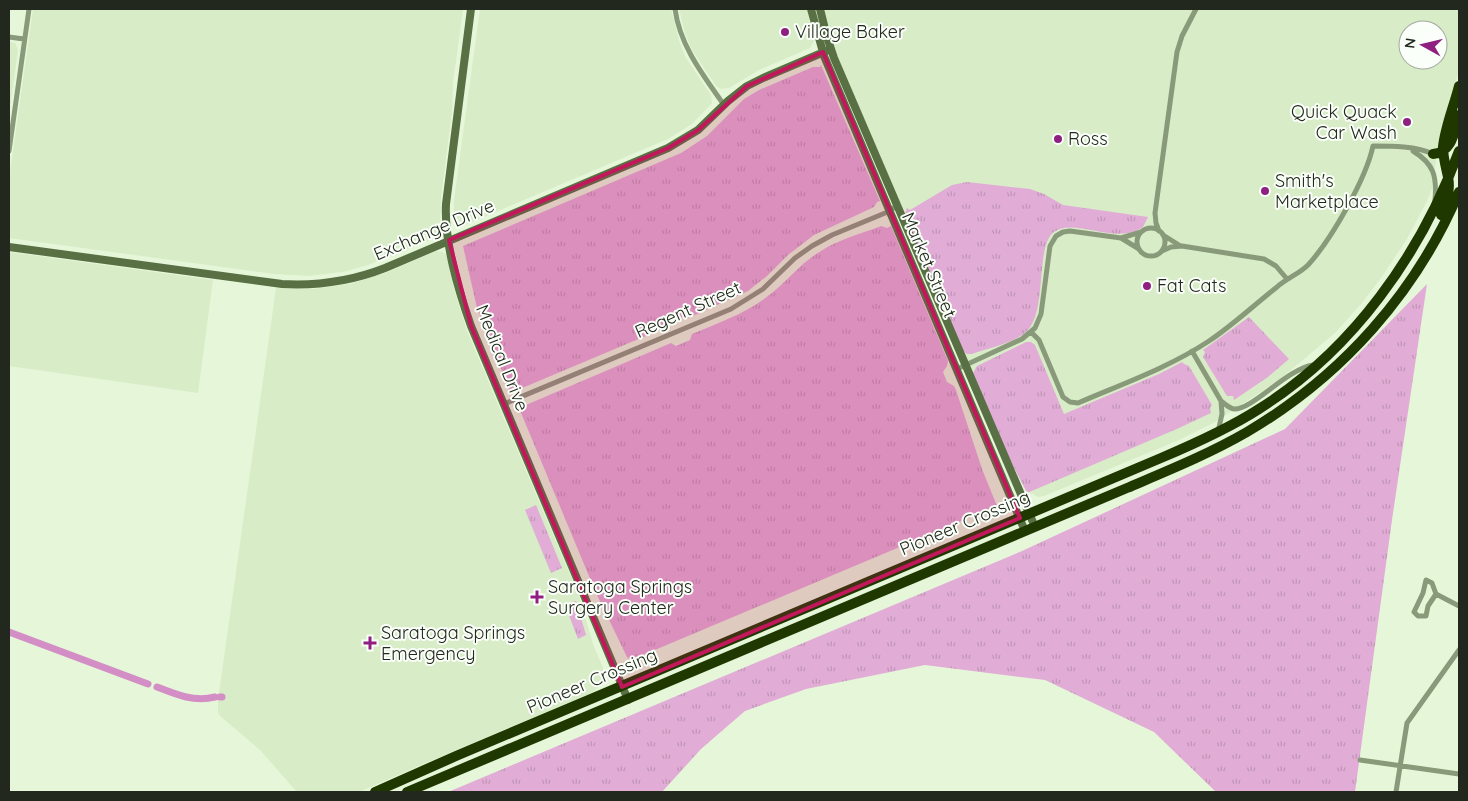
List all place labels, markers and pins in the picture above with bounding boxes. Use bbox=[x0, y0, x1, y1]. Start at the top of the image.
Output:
place label: Village Baker bbox=[795, 20, 905, 43]
marker: Village Baker bbox=[779, 26, 791, 38]
place label: Quick Quack Car Wash bbox=[1291, 100, 1397, 144]
marker: Quick Quack Car Wash bbox=[1401, 116, 1413, 128]
place label: Ross bbox=[1068, 127, 1108, 150]
marker: Ross bbox=[1052, 133, 1064, 145]
place label: Smith's Marketplace bbox=[1275, 169, 1379, 213]
marker: Smith's Marketplace bbox=[1259, 185, 1271, 197]
place label: Fat Cats bbox=[1157, 274, 1226, 297]
marker: Fat Cats bbox=[1141, 280, 1153, 292]
place label: Saratoga Springs Surgery Center bbox=[548, 575, 692, 619]
marker: Saratoga Springs Surgery Center bbox=[530, 590, 544, 604]
place label: Saratoga Springs Emergency bbox=[381, 621, 525, 665]
marker: Saratoga Springs Emergency bbox=[363, 636, 377, 650]

